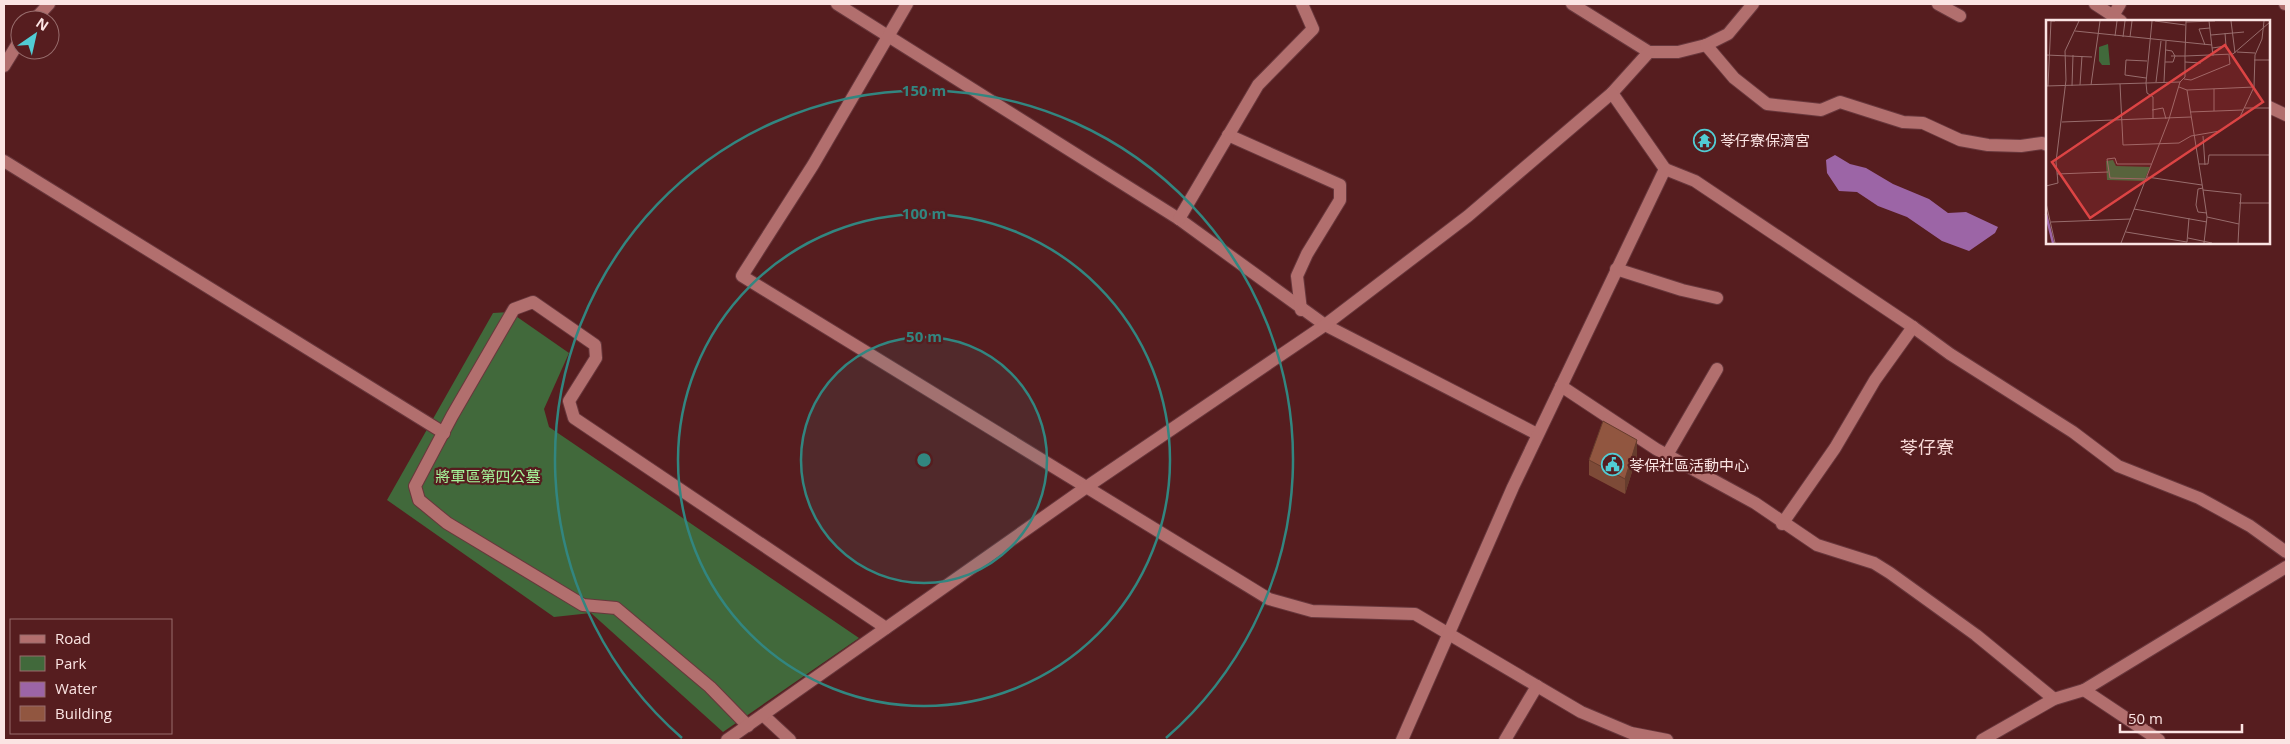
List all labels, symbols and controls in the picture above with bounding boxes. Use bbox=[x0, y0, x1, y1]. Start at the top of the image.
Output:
north arrow bbox=[10, 10, 60, 60]
text: N bbox=[33, 13, 53, 35]
inset map bbox=[2046, 20, 2270, 244]
text: 150 m bbox=[902, 80, 946, 100]
temple icon: 苓仔寮保濟宮 bbox=[1692, 128, 1716, 152]
place label: 苓仔寮保濟宮 bbox=[1720, 130, 1810, 150]
text: 100 m bbox=[902, 203, 946, 223]
text: 50 m bbox=[906, 326, 942, 346]
district label: 苓仔寮 bbox=[1900, 435, 1954, 459]
centre of rings bbox=[915, 451, 933, 469]
public building icon: 苓保社區活動中心 bbox=[1601, 453, 1625, 477]
place label: 苓保社區活動中心 bbox=[1629, 455, 1749, 475]
park label: 將軍區第四公墓 bbox=[435, 466, 541, 486]
legend bbox=[10, 619, 172, 734]
text: Road bbox=[55, 628, 91, 648]
text: Park bbox=[55, 653, 86, 673]
text: Water bbox=[55, 678, 97, 698]
scale bar bbox=[2120, 702, 2242, 734]
text: Building bbox=[55, 703, 112, 723]
text: 50 m bbox=[2128, 708, 2163, 728]

